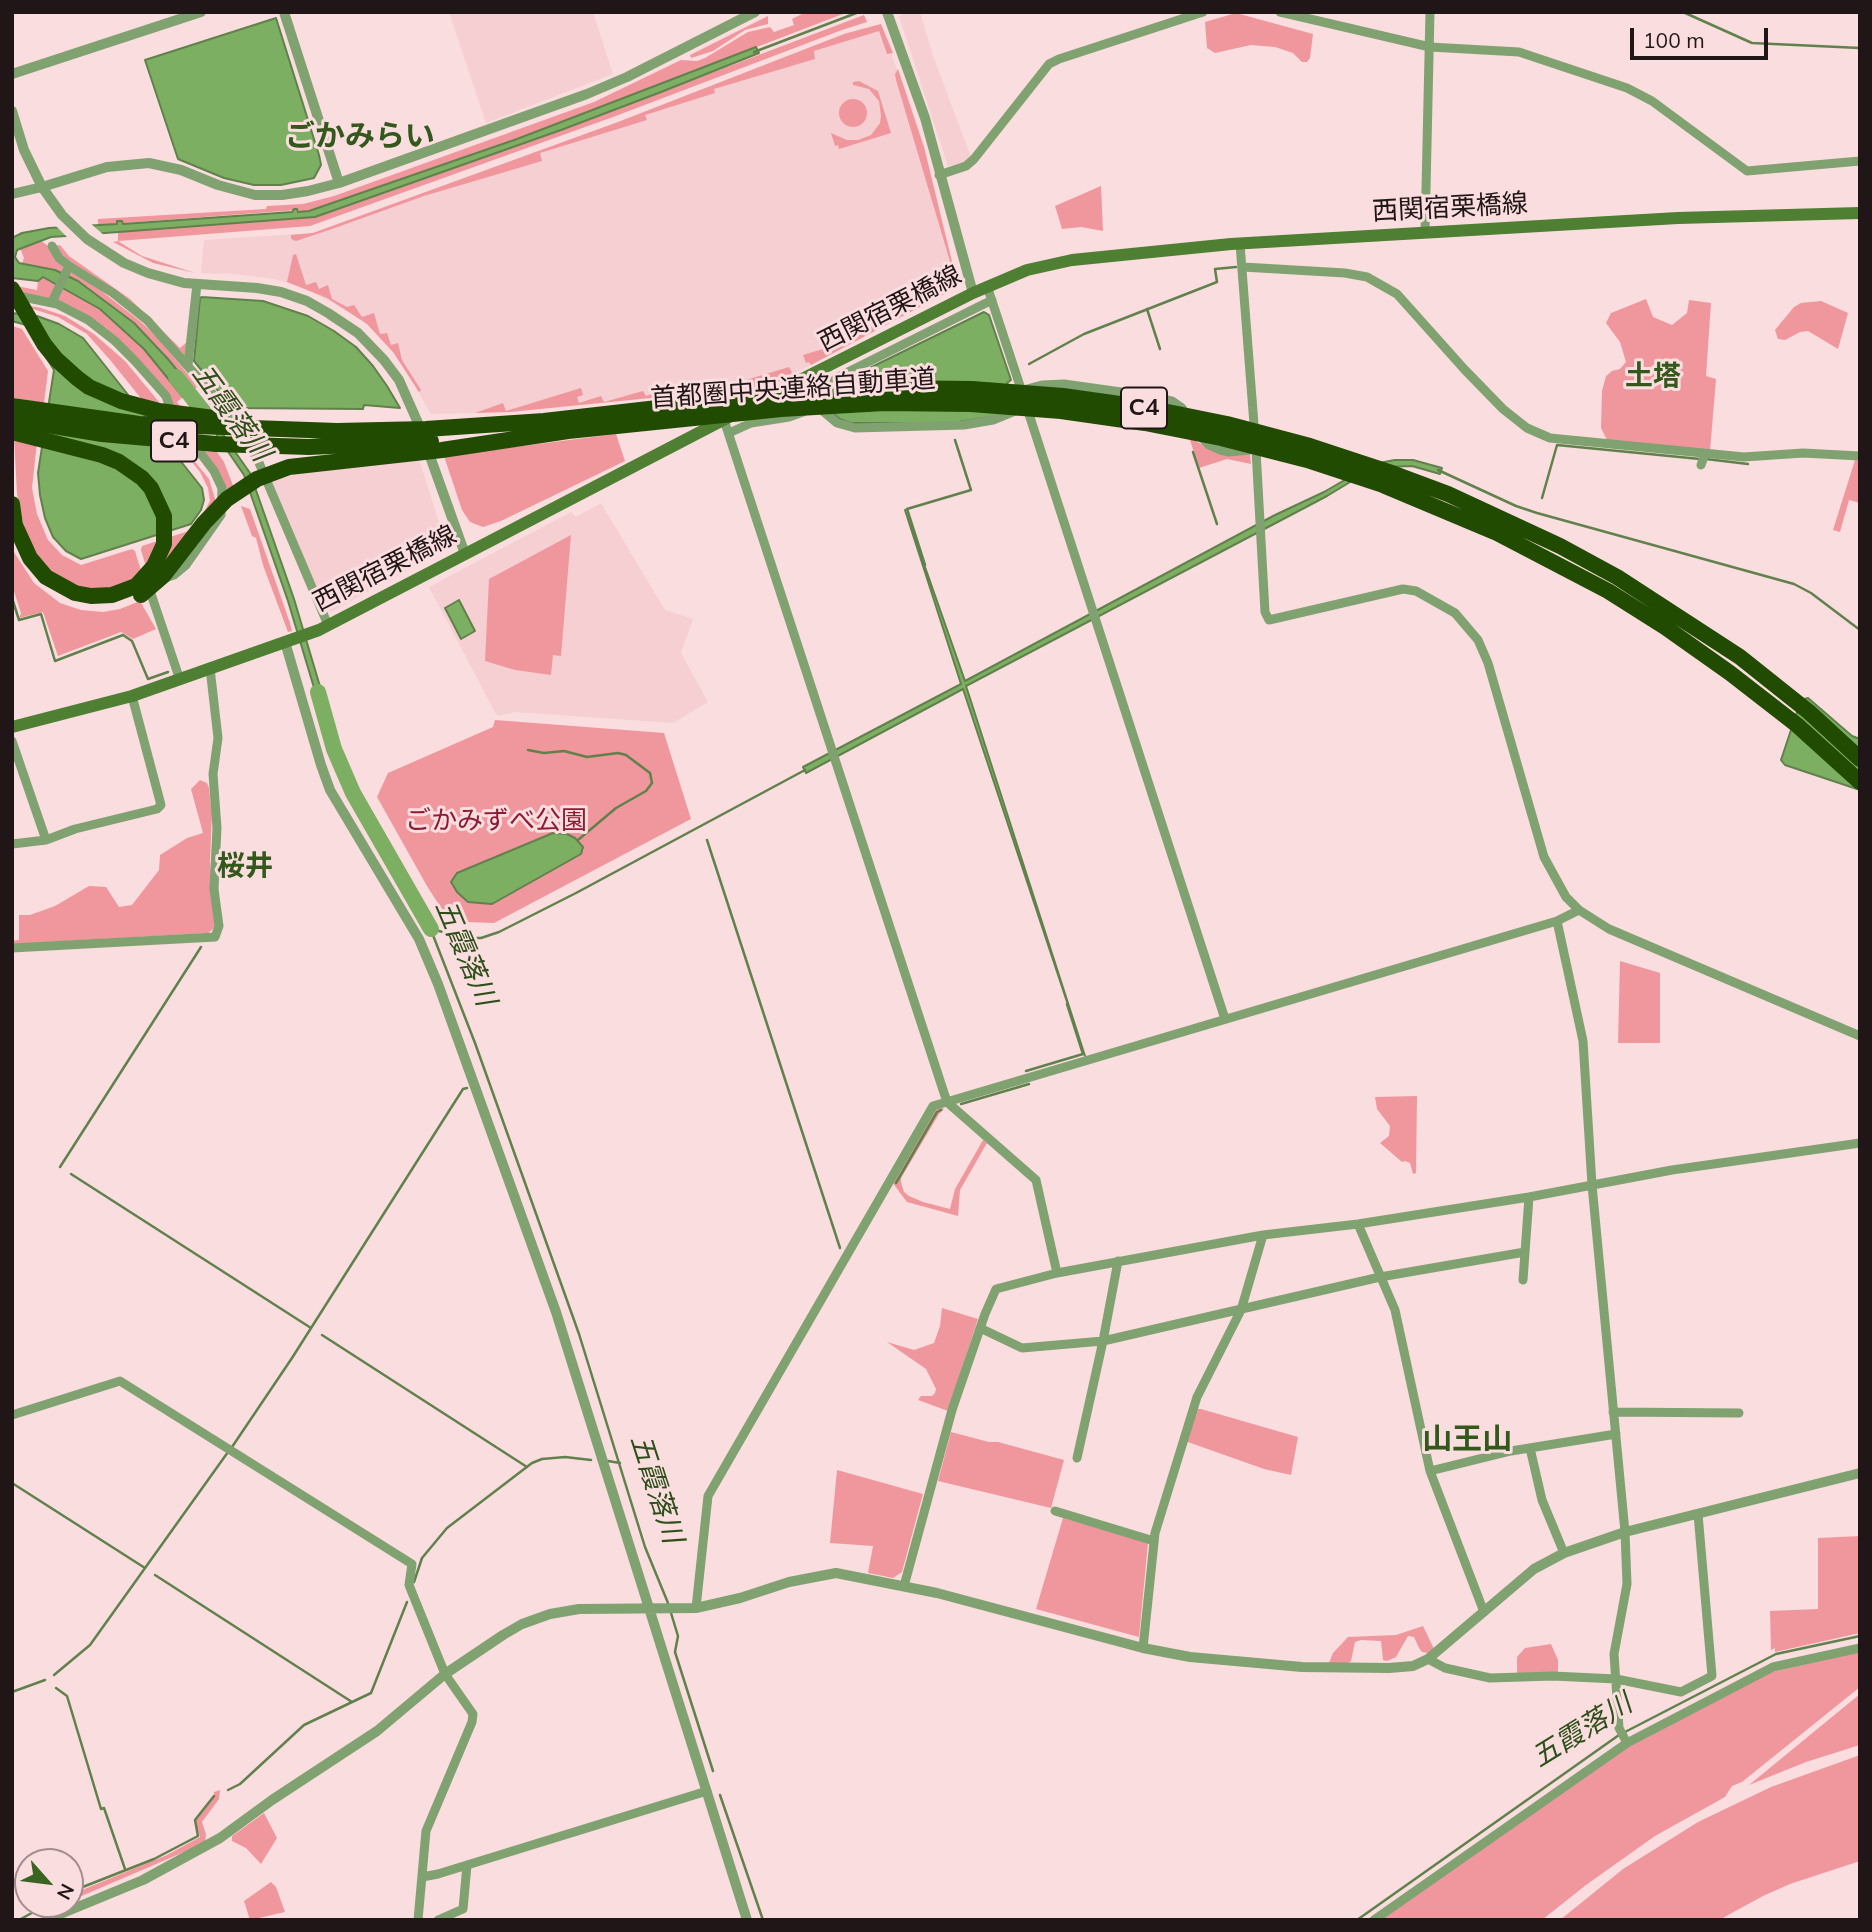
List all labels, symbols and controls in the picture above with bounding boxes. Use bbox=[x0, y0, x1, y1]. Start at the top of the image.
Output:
scale bar bbox=[1634, 14, 1772, 58]
text: 100 m bbox=[1643, 27, 1705, 53]
district label: ごかみらい bbox=[285, 119, 435, 155]
street label: 西関宿栗橋線 bbox=[1371, 188, 1529, 228]
street label: 西関宿栗橋線 bbox=[813, 260, 967, 358]
water label: 五霞落川 bbox=[184, 358, 278, 468]
district label: 土塔 bbox=[1625, 360, 1681, 394]
street label: 首都圏中央連絡自動車道 bbox=[649, 363, 937, 415]
road number: C4 bbox=[1121, 388, 1167, 428]
road number: C4 bbox=[151, 420, 197, 462]
street label: 西関宿栗橋線 bbox=[308, 520, 462, 618]
park label: ごかみずべ公園 bbox=[405, 805, 587, 837]
district label: 桜井 bbox=[217, 850, 273, 884]
water label: 五霞落川 bbox=[428, 895, 502, 1011]
district label: 山王山 bbox=[1422, 1422, 1512, 1458]
water label: 五霞落川 bbox=[623, 1431, 689, 1547]
water label: 五霞落川 bbox=[1526, 1687, 1638, 1775]
north arrow bbox=[14, 1848, 84, 1918]
text: N bbox=[52, 1880, 80, 1904]

